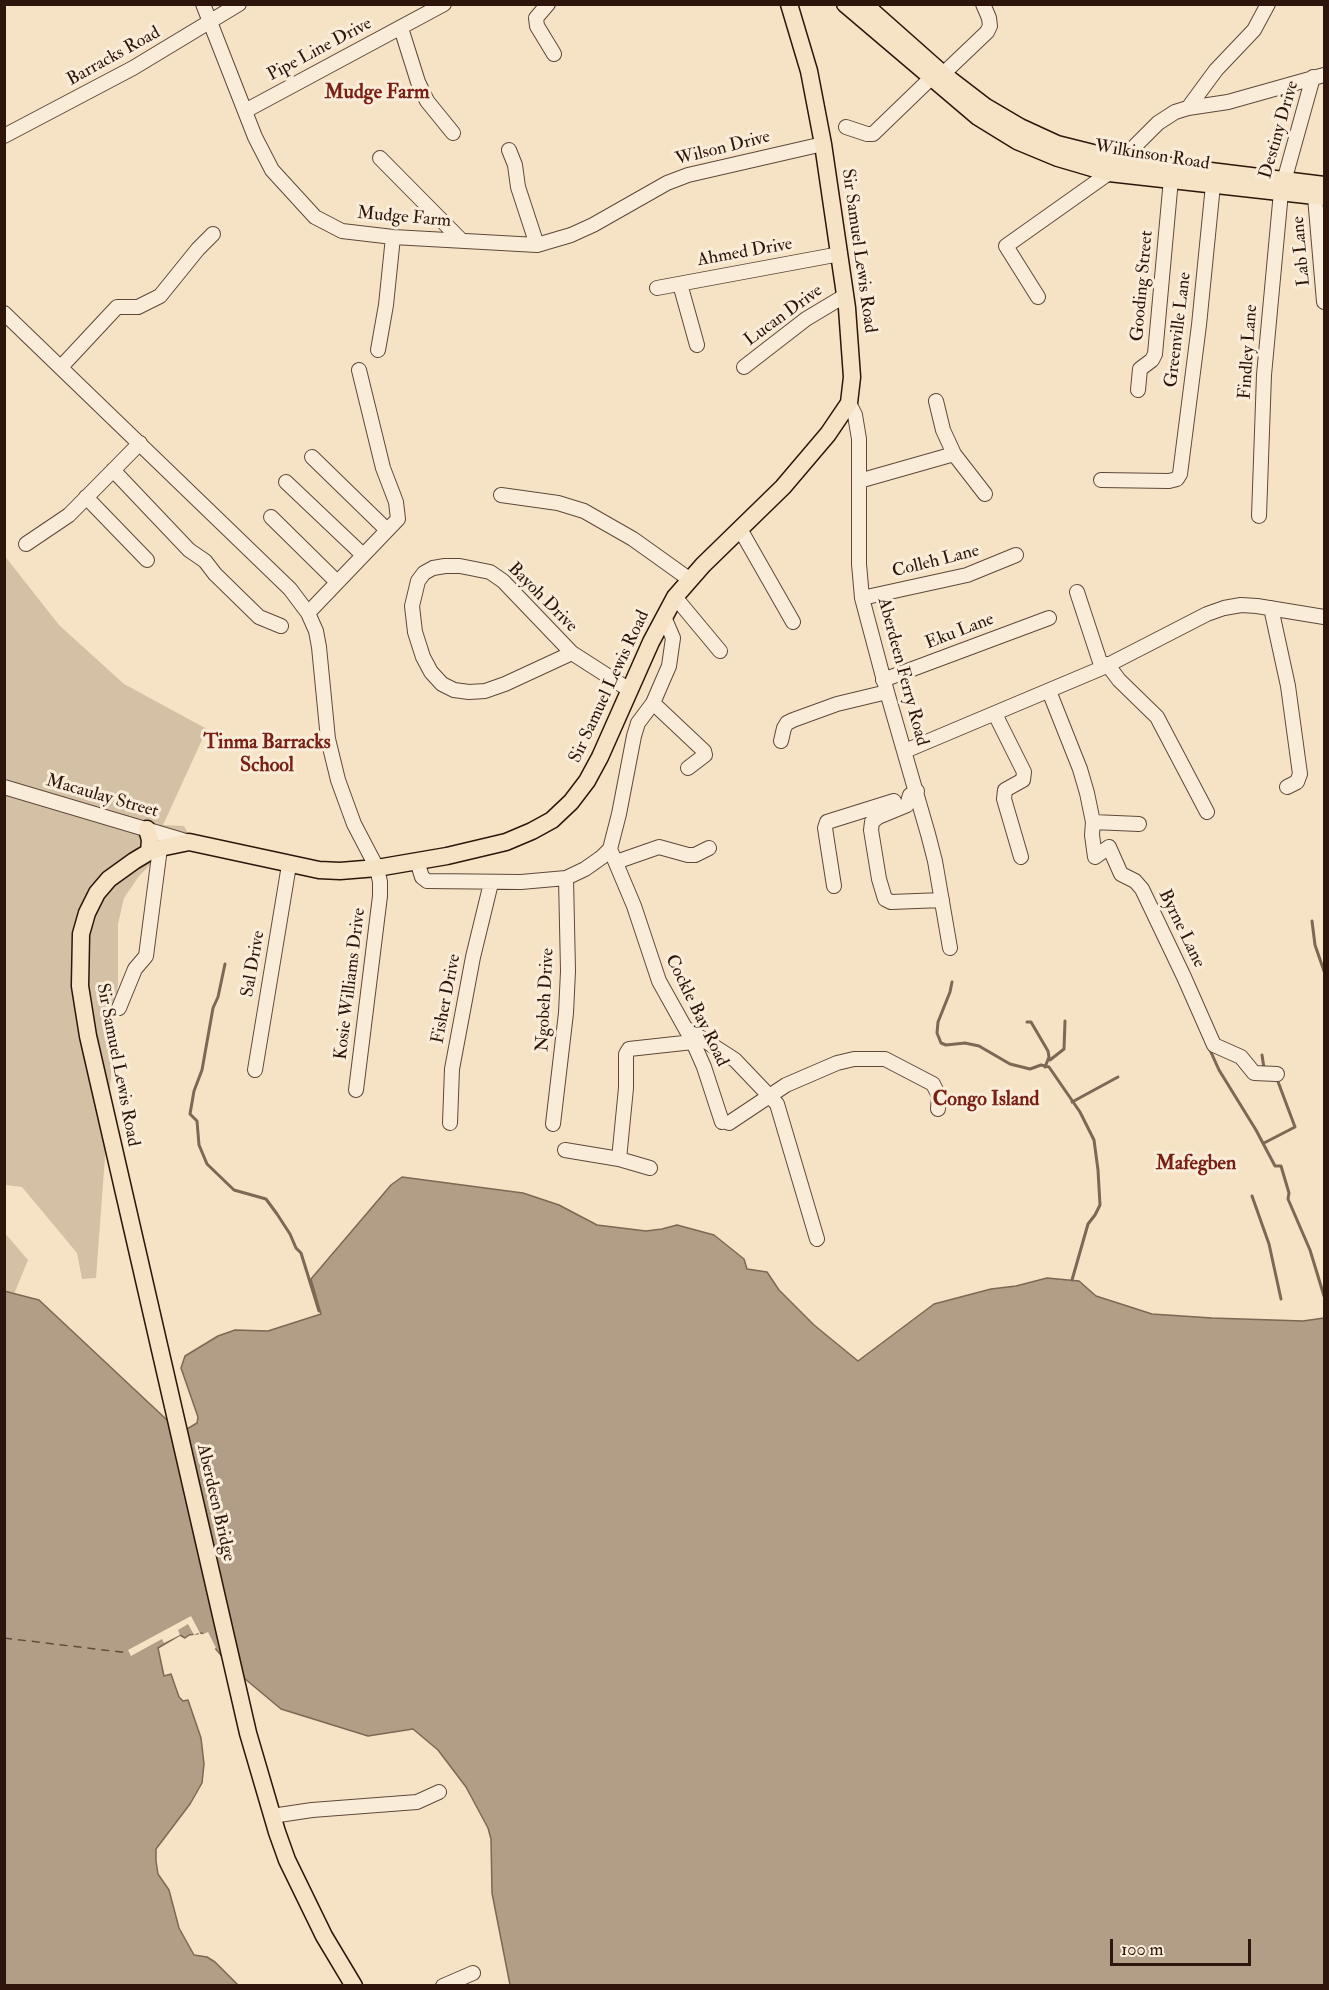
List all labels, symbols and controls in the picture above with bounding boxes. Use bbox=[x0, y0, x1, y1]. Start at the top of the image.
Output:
street label: Pipe Line Drive bbox=[264, 13, 376, 87]
street label: Barracks Road bbox=[64, 23, 164, 91]
street label: Destiny Drive bbox=[1256, 78, 1304, 182]
district label: Mudge Farm bbox=[325, 82, 429, 106]
street label: Wilson Drive bbox=[673, 127, 773, 171]
street label: Wilkinson Road bbox=[1093, 136, 1211, 176]
street label: Sir Samuel Lewis Road bbox=[836, 167, 880, 335]
street label: Mudge Farm bbox=[356, 203, 452, 233]
street label: Lab Lane bbox=[1288, 215, 1316, 287]
street label: Gooding Street bbox=[1127, 230, 1159, 342]
street label: Ahmed Drive bbox=[696, 234, 794, 272]
street label: Greenville Lane bbox=[1161, 271, 1197, 389]
street label: Lucan Drive bbox=[741, 280, 827, 352]
street label: Findley Lane bbox=[1235, 304, 1263, 400]
street label: Colleh Lane bbox=[890, 541, 982, 583]
street label: Bayoh Drive bbox=[503, 559, 581, 637]
street label: Aberdeen Ferry Road bbox=[872, 596, 932, 748]
street label: Sir Samuel Lewis Road bbox=[565, 607, 655, 767]
street label: Eku Lane bbox=[923, 609, 997, 655]
district label: Tinma Barracks School bbox=[204, 732, 330, 779]
street label: Macaulay Street bbox=[43, 771, 161, 823]
street label: Byrne Lane bbox=[1153, 886, 1209, 972]
street label: Kosie Williams Drive bbox=[331, 907, 371, 1061]
street label: Sal Drive bbox=[238, 929, 270, 999]
street label: Ngobeh Drive bbox=[532, 948, 560, 1052]
street label: Cockle Bay Road bbox=[660, 951, 732, 1071]
street label: Fisher Drive bbox=[428, 952, 466, 1046]
street label: Sir Samuel Lewis Road bbox=[91, 982, 143, 1148]
district label: Congo Island bbox=[933, 1089, 1039, 1113]
district label: Mafegben bbox=[1156, 1153, 1236, 1177]
street label: Aberdeen Bridge bbox=[191, 1442, 239, 1564]
scale bar bbox=[1113, 1927, 1254, 1965]
text: 100 m bbox=[1121, 1938, 1164, 1961]

